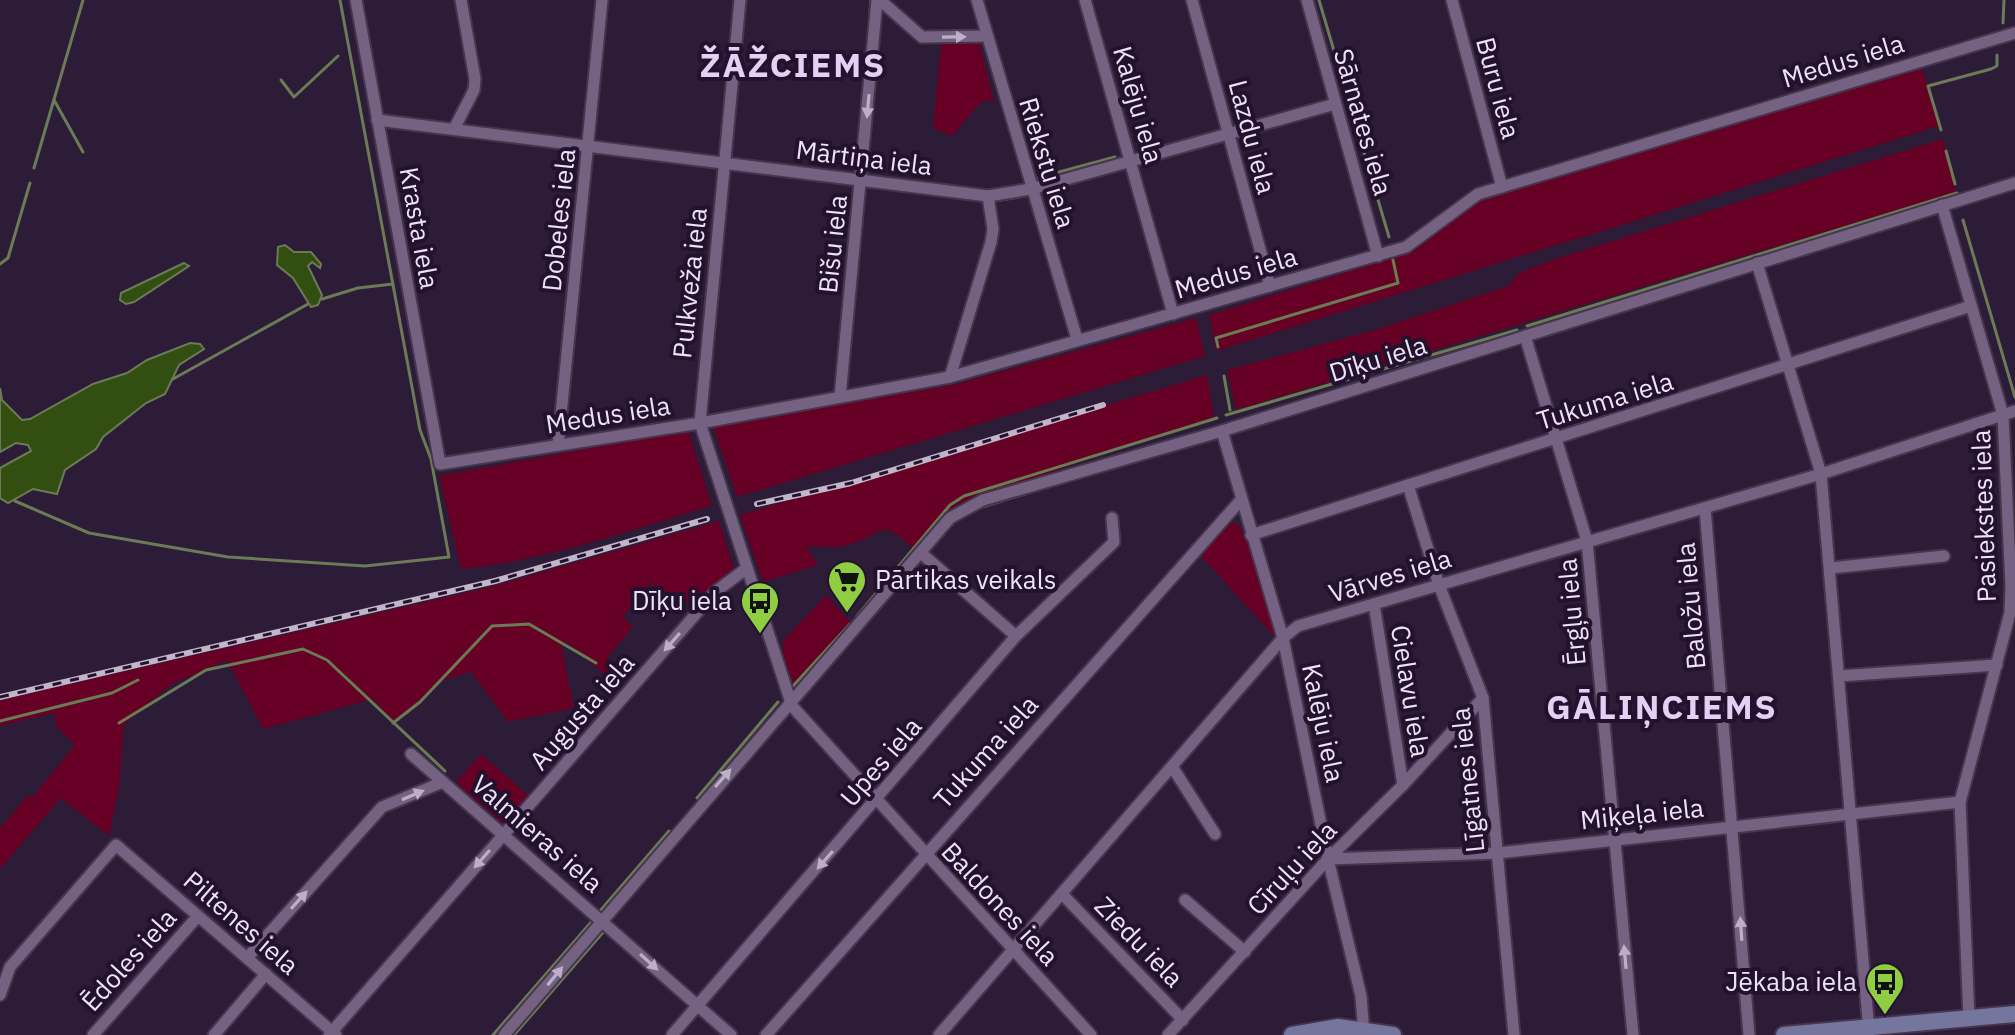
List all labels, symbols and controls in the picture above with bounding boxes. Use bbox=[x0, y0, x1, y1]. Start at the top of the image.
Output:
street label: Medus iela bbox=[1778, 25, 1908, 95]
one-way arrow bbox=[942, 30, 967, 43]
street label: Buru iela bbox=[1469, 33, 1529, 142]
district label: ŽĀŽCIEMS bbox=[700, 42, 886, 86]
street label: Kalēju iela bbox=[1106, 42, 1172, 167]
street label: Sārnates iela bbox=[1327, 44, 1401, 199]
street label: Lazdu iela bbox=[1221, 76, 1284, 197]
street label: Riekstu iela bbox=[1012, 93, 1084, 232]
one-way arrow bbox=[861, 94, 874, 119]
street label: Mārtiņa iela bbox=[794, 132, 934, 182]
street label: Dobeles iela bbox=[534, 147, 582, 293]
street label: Krasta iela bbox=[393, 164, 447, 291]
street label: Bišu iela bbox=[810, 193, 854, 295]
street label: Pulkveža iela bbox=[664, 206, 714, 360]
street label: Medus iela bbox=[1171, 238, 1301, 306]
street label: Dīķu iela bbox=[1325, 327, 1431, 389]
street label: Tukuma iela bbox=[1532, 363, 1677, 437]
street label: Medus iela bbox=[543, 387, 673, 441]
street label: Pasiekstes iela bbox=[1963, 429, 2003, 603]
street label: Vārves iela bbox=[1324, 540, 1455, 610]
street label: Baložu iela bbox=[1668, 541, 1712, 671]
street label: Ērgļu iela bbox=[1549, 557, 1593, 667]
supermarket icon: Pārtikas veikals bbox=[826, 559, 868, 614]
place label: Pārtikas veikals bbox=[875, 562, 1056, 596]
bus stop icon: Dīķu iela bbox=[739, 580, 781, 635]
place label: Dīķu iela bbox=[632, 583, 732, 617]
street label: Cielavu iela bbox=[1384, 622, 1438, 759]
one-way arrow bbox=[664, 631, 681, 651]
street label: Augusta iela bbox=[521, 646, 641, 777]
street label: Kalēju iela bbox=[1295, 660, 1353, 785]
district label: GĀLIŅCIEMS bbox=[1546, 684, 1778, 728]
street label: Tukuma iela bbox=[925, 687, 1045, 815]
street label: Līgatnes iela bbox=[1442, 706, 1492, 854]
street label: Upes iela bbox=[832, 710, 928, 813]
street label: Valmieras iela bbox=[465, 767, 611, 900]
one-way arrow bbox=[714, 768, 731, 788]
one-way arrow bbox=[401, 788, 424, 801]
street label: Miķeļa iela bbox=[1578, 790, 1705, 836]
street label: Cīruļu iela bbox=[1239, 813, 1344, 922]
street label: Baldones iela bbox=[935, 834, 1067, 972]
one-way arrow bbox=[474, 849, 492, 868]
one-way arrow bbox=[817, 849, 834, 869]
street label: Piltenes iela bbox=[177, 863, 306, 982]
street label: Ziedu iela bbox=[1088, 889, 1191, 994]
one-way arrow bbox=[290, 890, 307, 910]
street label: Ēdoles iela bbox=[73, 901, 183, 1018]
one-way arrow bbox=[1734, 916, 1747, 941]
one-way arrow bbox=[1619, 944, 1632, 969]
one-way arrow bbox=[640, 953, 659, 971]
bus stop icon: Jēkaba iela bbox=[1864, 961, 1906, 1016]
place label: Jēkaba iela bbox=[1725, 964, 1857, 998]
one-way arrow bbox=[546, 966, 563, 986]

